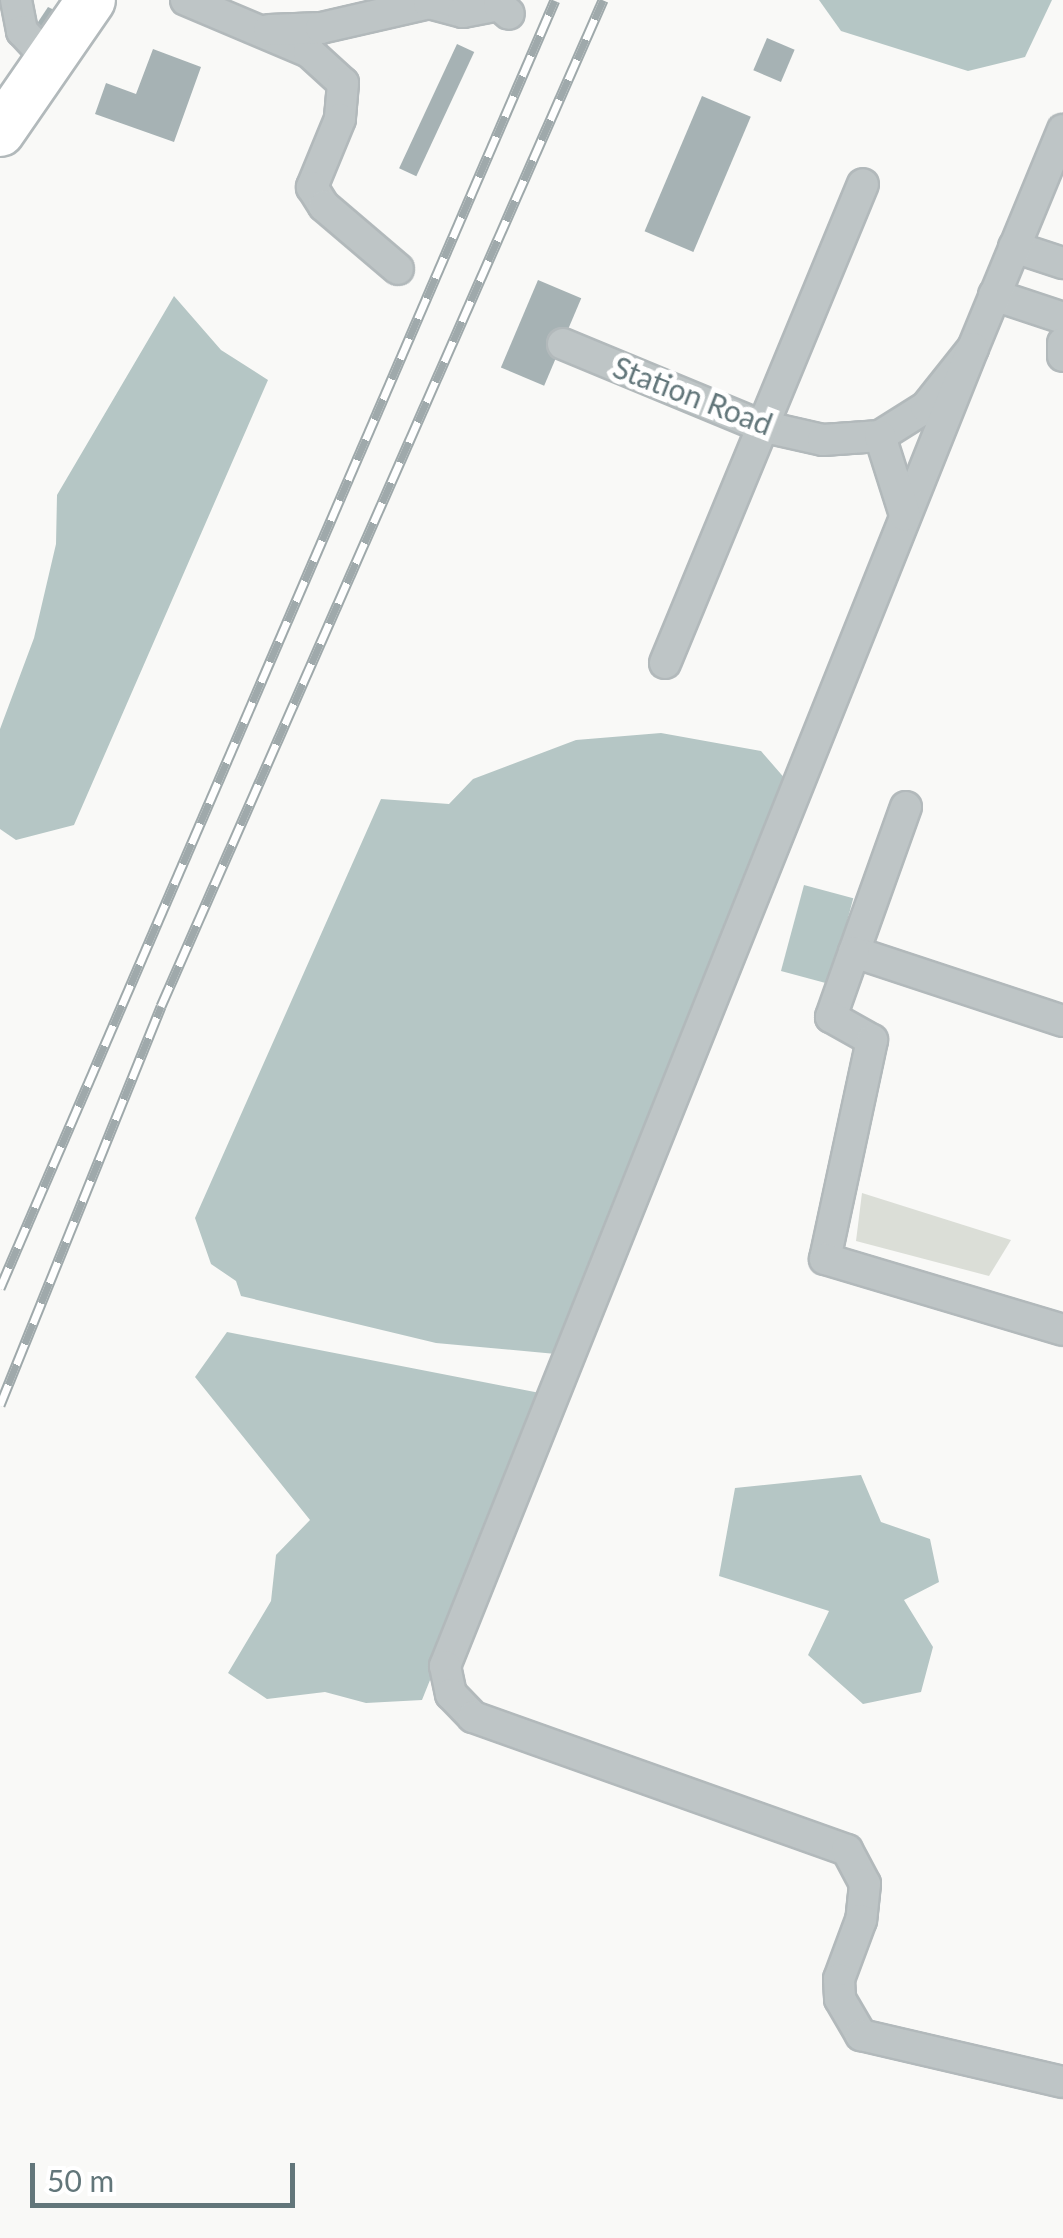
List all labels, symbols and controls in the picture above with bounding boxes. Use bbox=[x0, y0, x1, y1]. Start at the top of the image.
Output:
street label: Station Road bbox=[608, 348, 778, 442]
scale bar bbox=[35, 2143, 300, 2205]
text: 50 m bbox=[47, 2162, 114, 2198]

